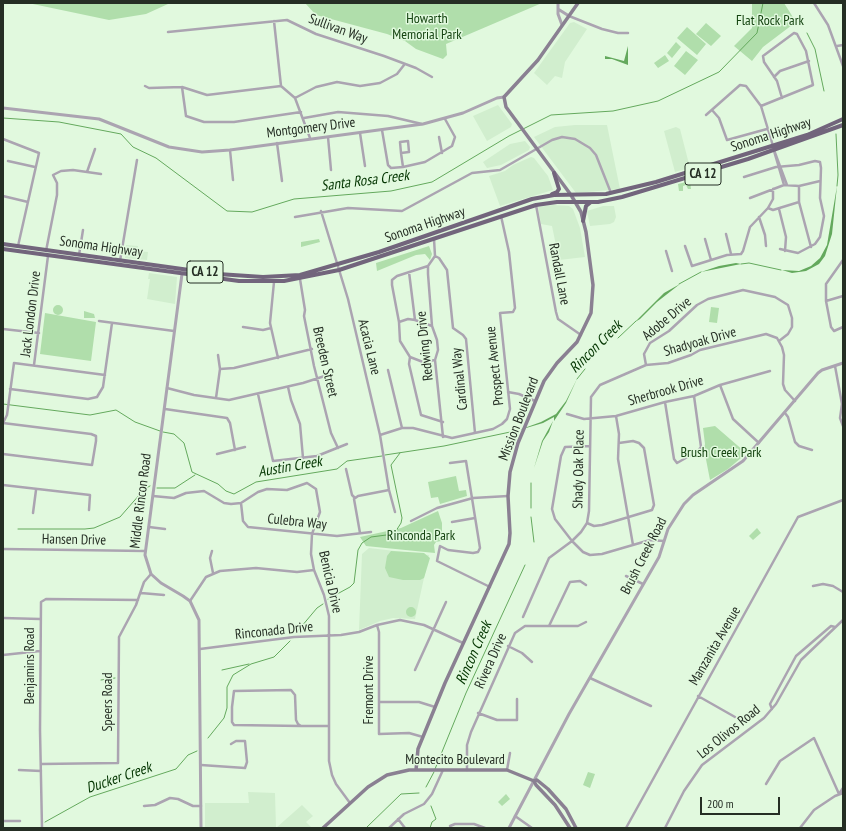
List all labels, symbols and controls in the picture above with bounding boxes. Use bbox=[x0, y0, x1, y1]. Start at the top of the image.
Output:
street label: Sullivan Way bbox=[306, 11, 370, 47]
park label: Howarth Memorial Park bbox=[392, 11, 462, 44]
park label: Flat Rock Park bbox=[736, 13, 804, 29]
street label: Montgomery Drive bbox=[266, 114, 356, 142]
street label: Sonoma Highway bbox=[729, 114, 813, 156]
road number: CA 12 bbox=[685, 163, 721, 185]
water label: Santa Rosa Creek bbox=[320, 167, 410, 195]
street label: Sonoma Highway bbox=[383, 203, 467, 247]
street label: Sonoma Highway bbox=[58, 233, 144, 261]
street label: Randall Lane bbox=[545, 242, 573, 306]
road number: CA 12 bbox=[187, 261, 223, 283]
street label: Jack London Drive bbox=[17, 270, 45, 358]
street label: Adobe Drive bbox=[639, 294, 695, 344]
street label: Redwing Drive bbox=[413, 310, 437, 382]
street label: Acacia Lane bbox=[354, 317, 384, 377]
water label: Rincon Creek bbox=[566, 317, 626, 377]
street label: Shadyoak Drive bbox=[662, 324, 738, 360]
street label: Breeden Street bbox=[309, 325, 341, 399]
street label: Prospect Avenue bbox=[482, 326, 508, 406]
street label: Cardinal Way bbox=[448, 347, 472, 411]
street label: Sherbrook Drive bbox=[626, 372, 706, 410]
street label: Mission Boulevard bbox=[495, 375, 543, 463]
street label: Shady Oak Place bbox=[570, 429, 588, 509]
park label: Brush Creek Park bbox=[680, 445, 762, 461]
street label: Middle Rincon Road bbox=[127, 452, 155, 550]
water label: Austin Creek bbox=[257, 453, 323, 481]
street label: Culebra Way bbox=[266, 511, 328, 533]
street label: Brush Creek Road bbox=[617, 515, 671, 597]
park label: Rinconda Park bbox=[387, 528, 455, 544]
street label: Hansen Drive bbox=[42, 531, 106, 549]
street label: Benicia Drive bbox=[315, 549, 345, 615]
street label: Manzanita Avenue bbox=[686, 604, 744, 688]
street label: Rinconada Drive bbox=[234, 619, 314, 643]
water label: Rincon Creek bbox=[452, 619, 496, 687]
street label: Benjamins Road bbox=[22, 627, 38, 705]
street label: Rivera Drive bbox=[471, 631, 511, 691]
street label: Fremont Drive bbox=[361, 656, 377, 724]
street label: Speers Road bbox=[100, 673, 116, 731]
street label: Los Olivos Road bbox=[694, 702, 764, 762]
street label: Montecito Boulevard bbox=[405, 752, 505, 768]
water label: Ducker Creek bbox=[84, 758, 154, 798]
scale bar bbox=[702, 789, 782, 815]
text: 200 m bbox=[707, 796, 734, 811]

